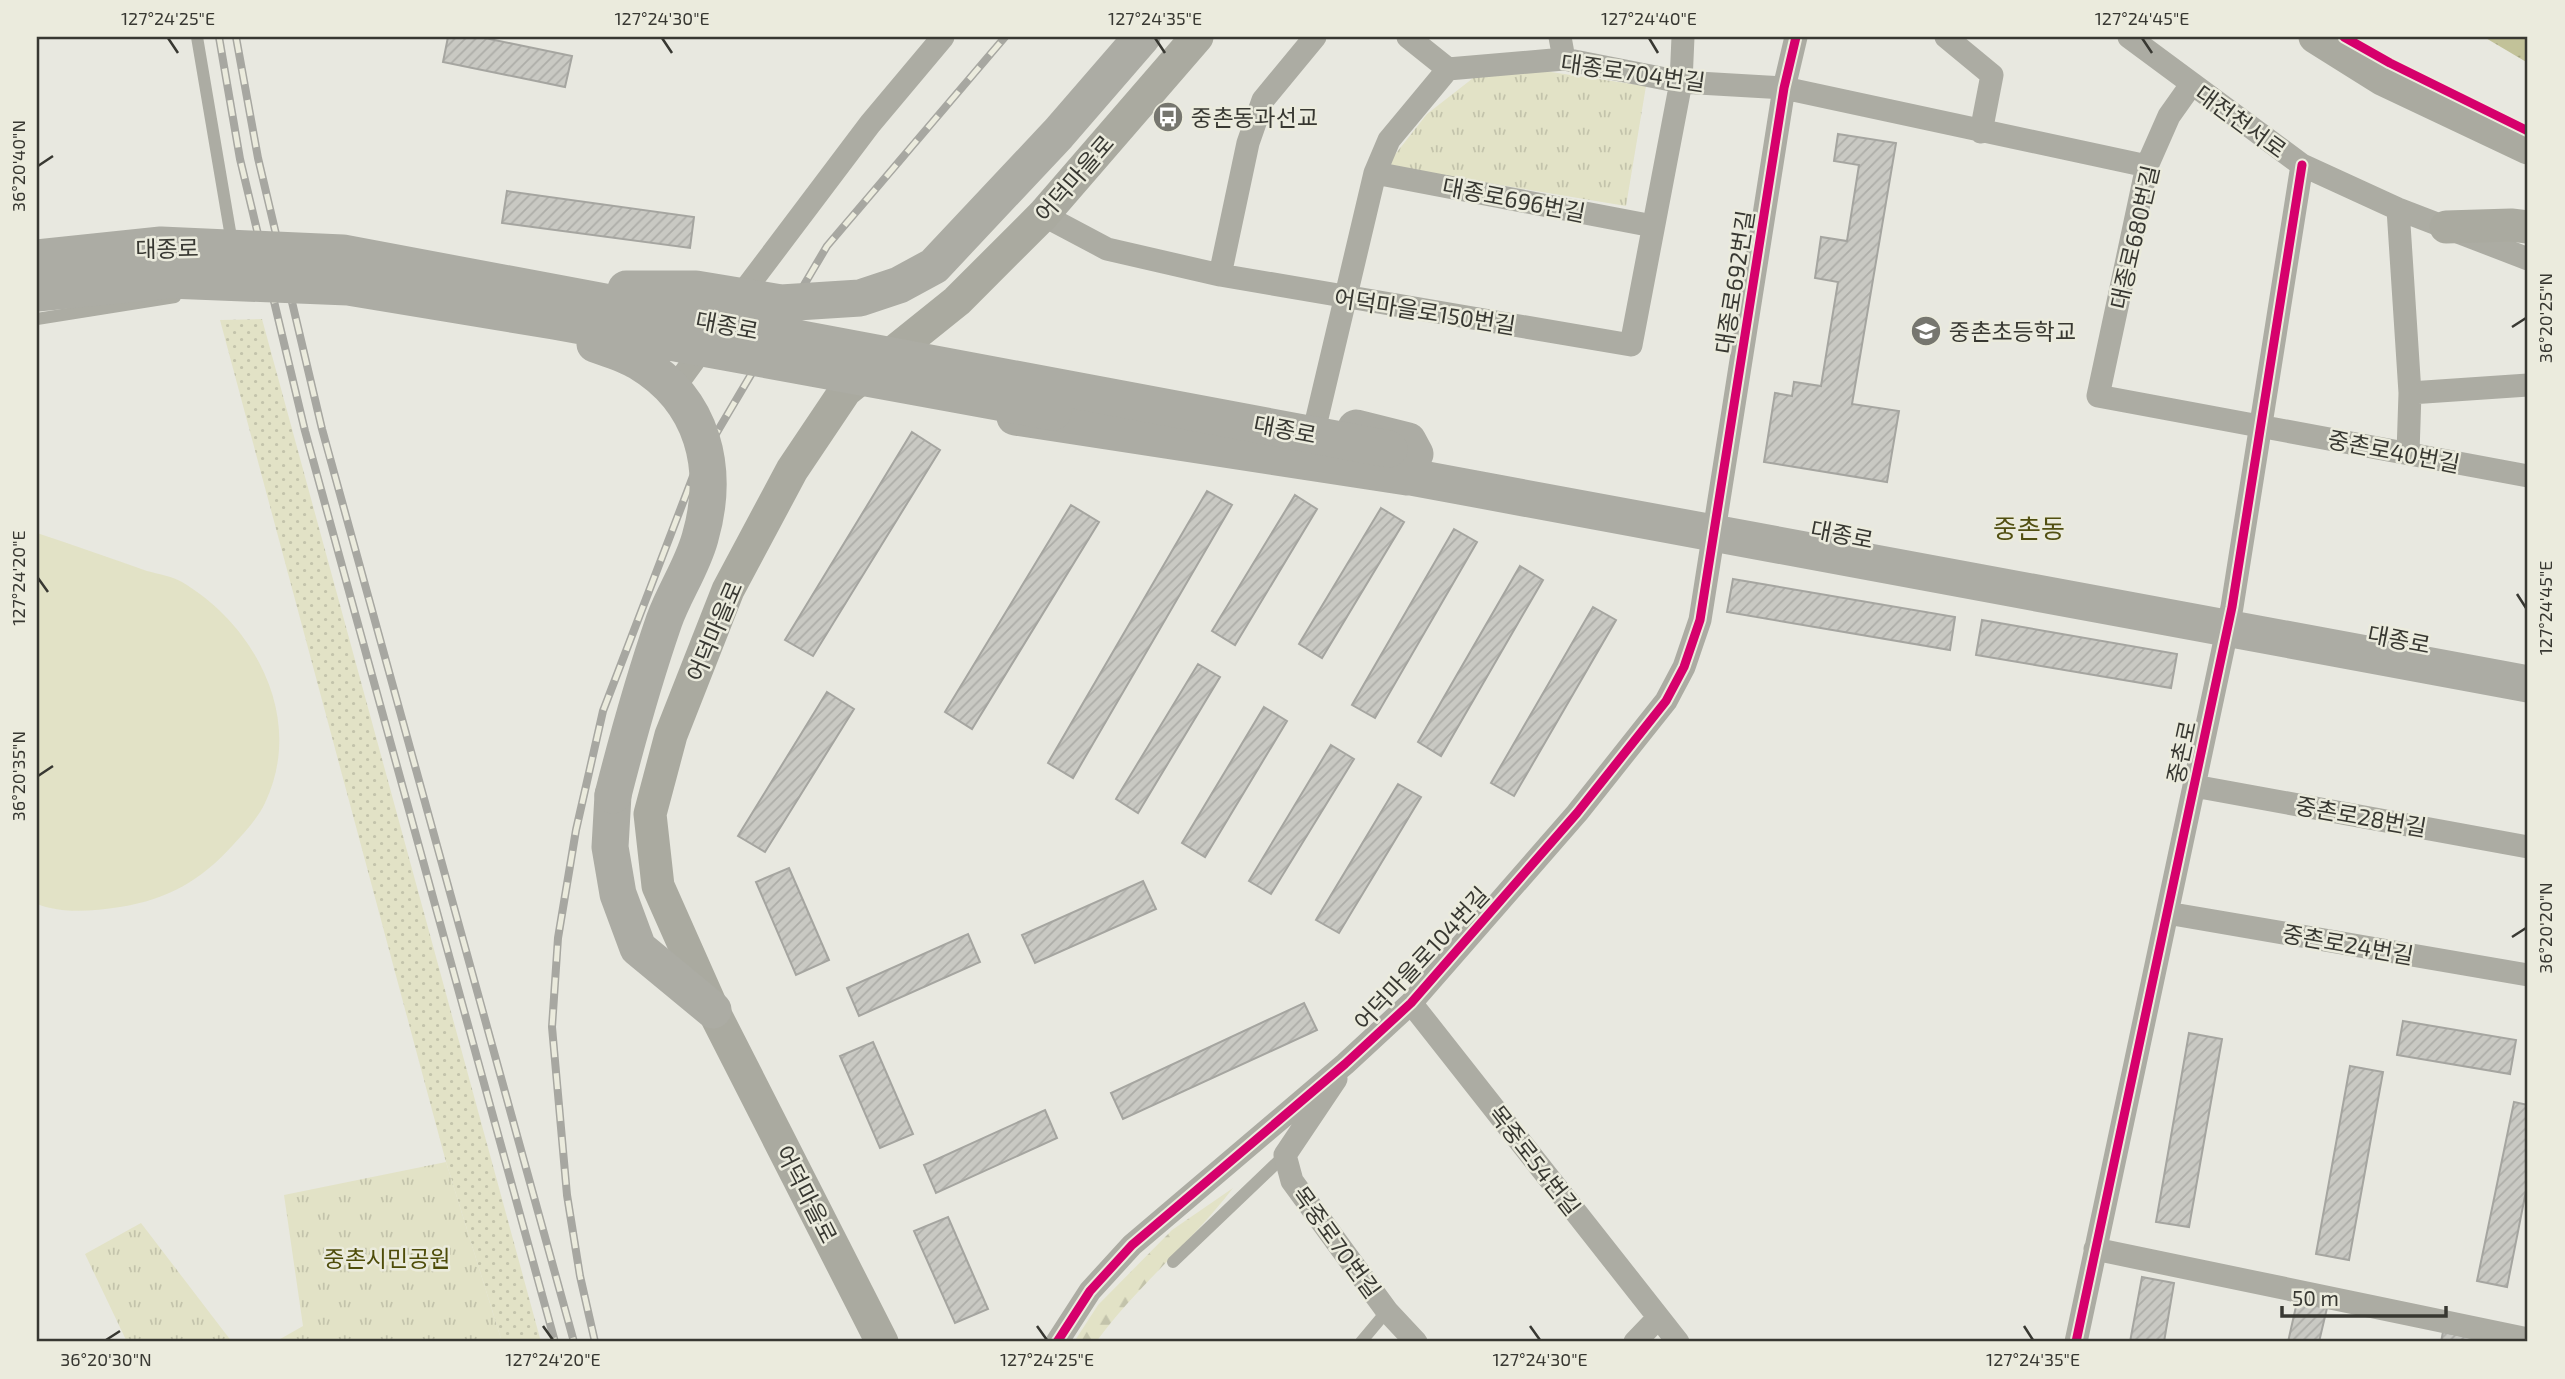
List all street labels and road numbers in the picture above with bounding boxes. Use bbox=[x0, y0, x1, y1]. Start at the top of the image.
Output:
street label: 대종로704번길 bbox=[1559, 48, 1707, 96]
street label: 대전천서로 bbox=[2190, 79, 2292, 163]
street label: 어덕마을로 bbox=[1029, 129, 1119, 227]
street label: 대종로680번길 bbox=[2104, 162, 2164, 312]
street label: 대종로696번길 bbox=[1440, 171, 1588, 227]
street label: 대종로692번길 bbox=[1709, 208, 1759, 356]
street label: 대종로 bbox=[135, 233, 199, 263]
street label: 어덕마을로150번길 bbox=[1332, 283, 1518, 339]
street label: 대종로 bbox=[693, 305, 761, 345]
street label: 대종로 bbox=[1251, 409, 1319, 449]
street label: 중촌로40번길 bbox=[2326, 424, 2462, 478]
street label: 대종로 bbox=[1808, 514, 1876, 554]
street label: 어덕마을로 bbox=[680, 577, 748, 685]
street label: 대종로 bbox=[2365, 619, 2433, 659]
street label: 중촌로 bbox=[2161, 718, 2201, 786]
street label: 중촌로28번길 bbox=[2293, 791, 2429, 841]
street label: 어덕마을로104번길 bbox=[1348, 881, 1494, 1035]
street label: 중촌로24번길 bbox=[2280, 919, 2416, 969]
street label: 목중로54번길 bbox=[1483, 1099, 1587, 1221]
street label: 어덕마을로 bbox=[771, 1141, 843, 1247]
street label: 목중로70번길 bbox=[1287, 1181, 1387, 1303]

